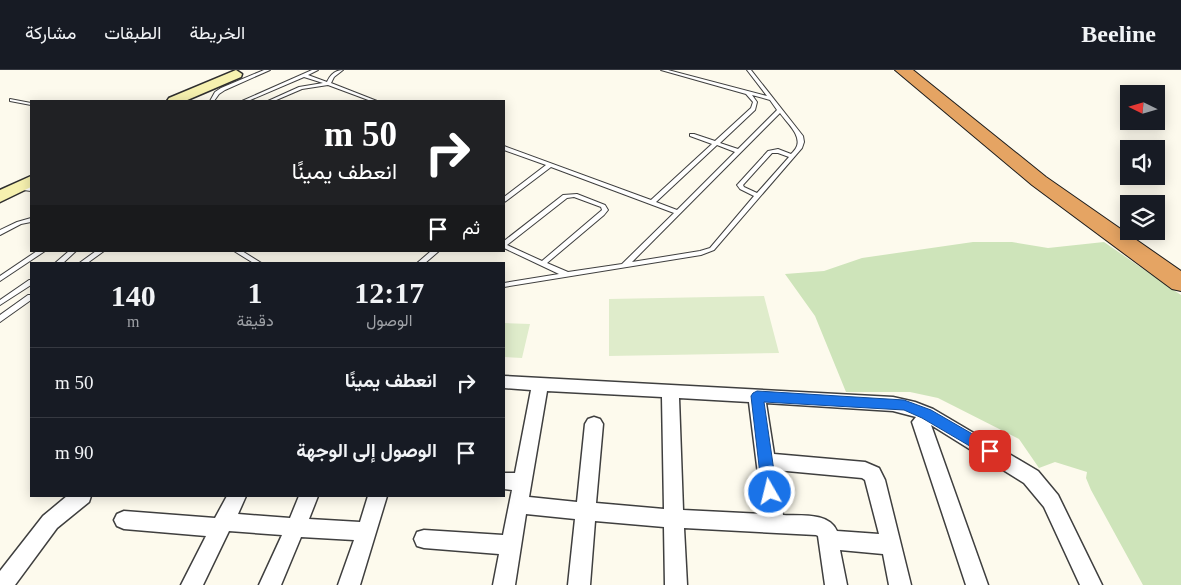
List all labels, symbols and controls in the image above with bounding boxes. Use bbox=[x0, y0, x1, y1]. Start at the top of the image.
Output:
text: Beeline bbox=[1081, 21, 1156, 47]
text: مشاركة bbox=[25, 23, 76, 43]
text: الطبقات bbox=[104, 23, 161, 43]
text: الخريطة bbox=[189, 23, 245, 43]
north arrow bbox=[1120, 85, 1165, 130]
map controls bbox=[1120, 85, 1165, 240]
text: 50 m bbox=[324, 115, 397, 154]
icon: right bbox=[415, 120, 480, 185]
button: sound bbox=[1120, 140, 1165, 185]
text: انعطف يمينًا bbox=[292, 159, 397, 184]
button: layers bbox=[1120, 195, 1165, 240]
icon: arrive bbox=[424, 215, 452, 243]
text: ثم bbox=[462, 217, 480, 238]
text: 1 bbox=[248, 276, 263, 309]
text: 12:17 bbox=[354, 276, 424, 309]
text: 140 bbox=[111, 279, 156, 312]
text: دقيقة bbox=[237, 312, 274, 329]
text: الوصول bbox=[366, 312, 412, 329]
text: m bbox=[127, 313, 139, 330]
icon: right bbox=[452, 369, 480, 397]
text: انعطف يمينًا bbox=[345, 370, 437, 391]
text: 50 m bbox=[55, 372, 94, 393]
pin bbox=[969, 430, 1011, 472]
icon: arrive bbox=[976, 437, 1004, 465]
icon: arrive bbox=[452, 439, 480, 467]
text: الوصول إلى الوجهة bbox=[296, 440, 437, 461]
text: 90 m bbox=[55, 442, 94, 463]
position arrow bbox=[743, 465, 795, 517]

